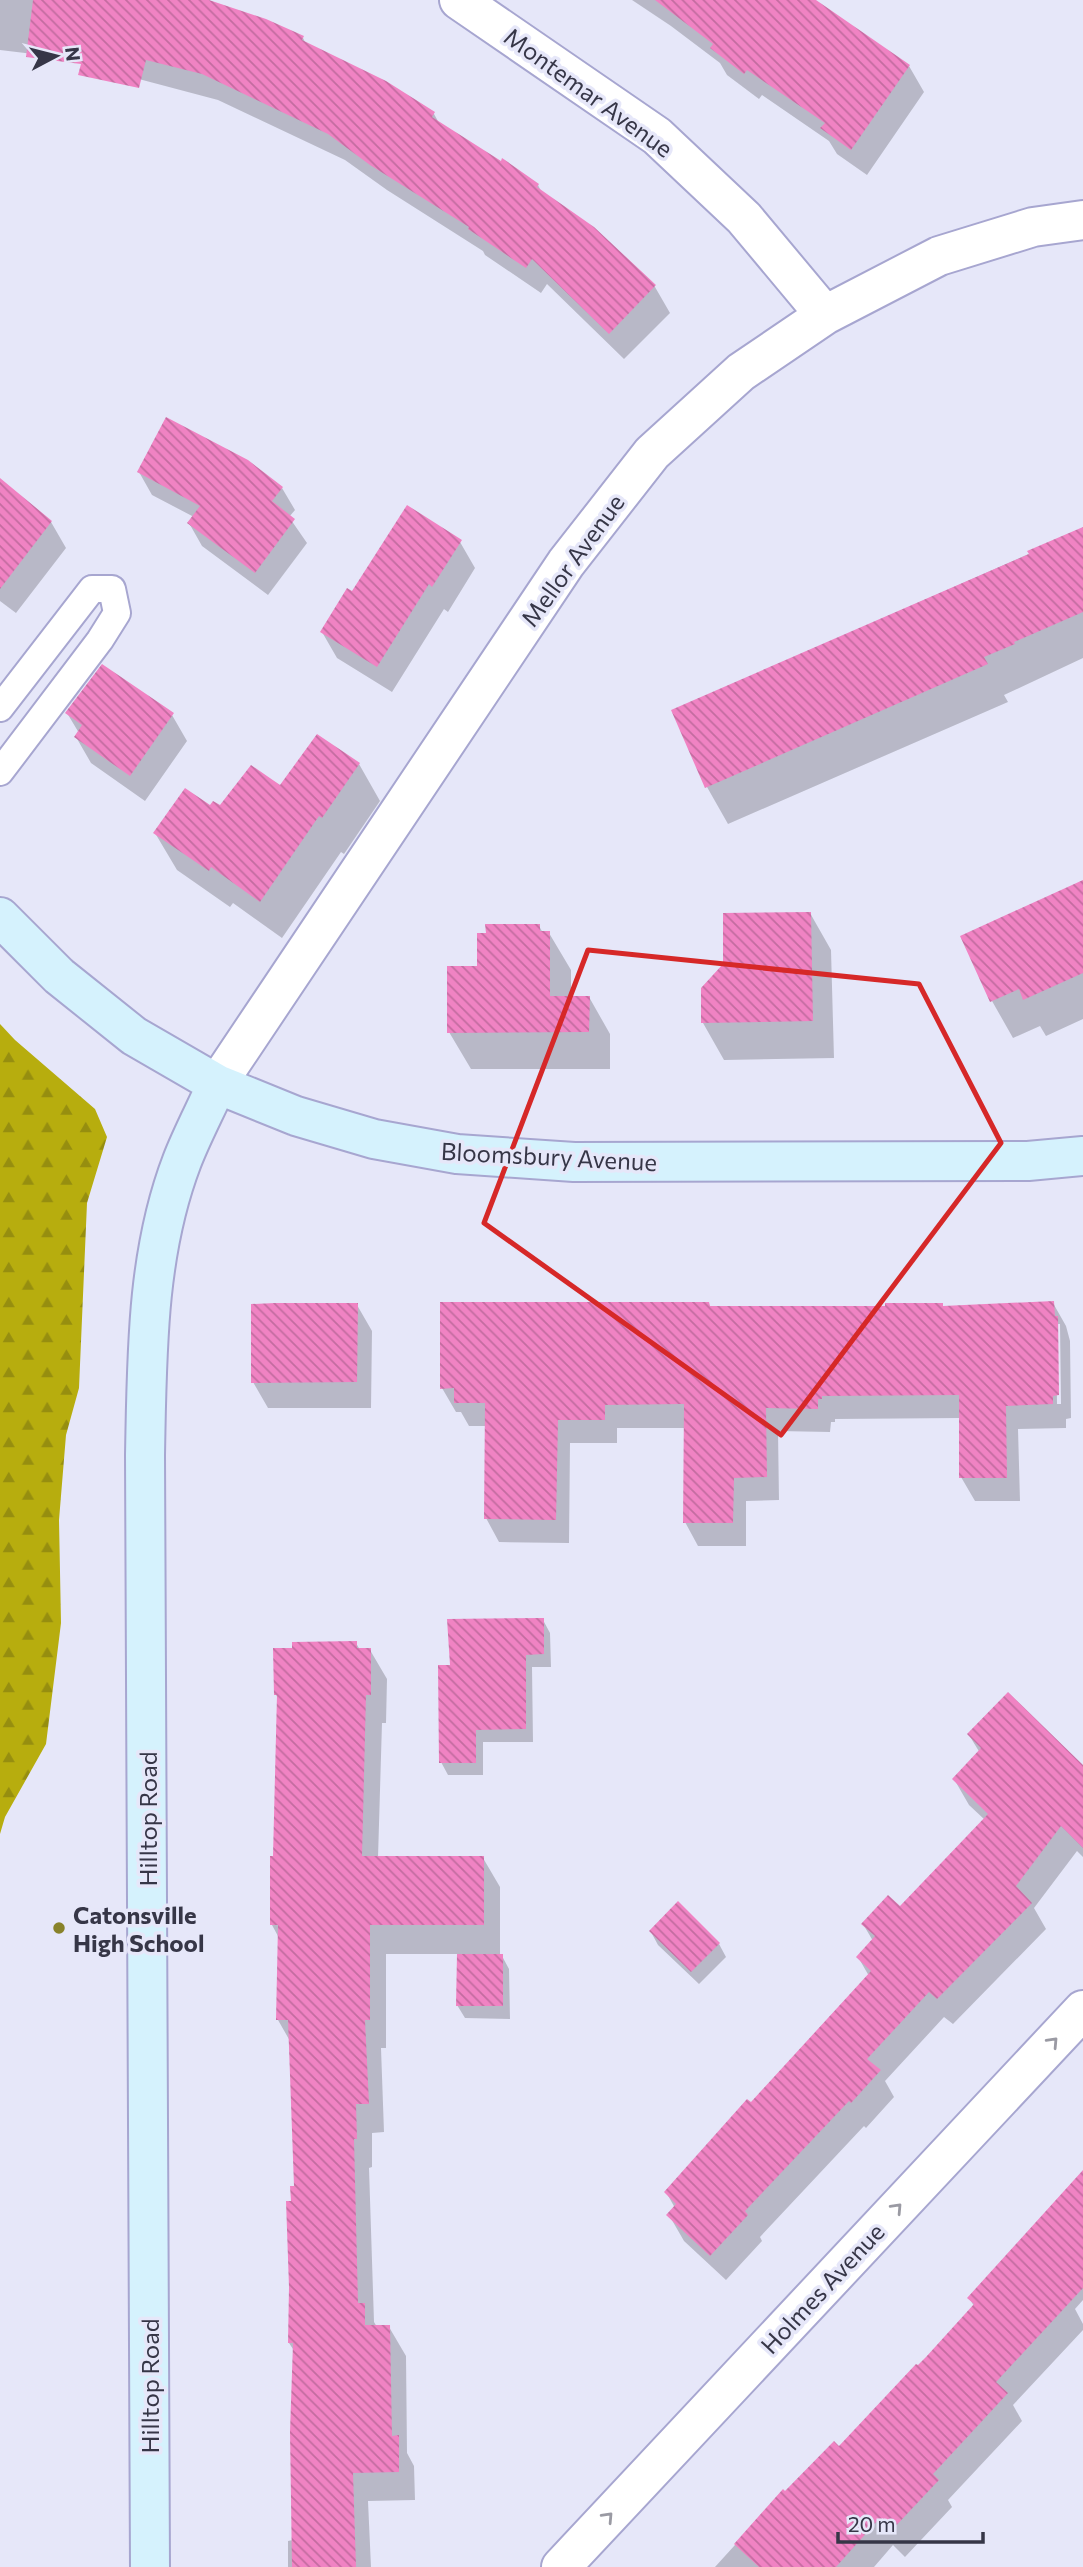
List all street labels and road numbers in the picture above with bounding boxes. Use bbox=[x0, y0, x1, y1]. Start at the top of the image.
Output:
street label: Montemar Avenue bbox=[499, 21, 679, 163]
street label: Mellor Avenue bbox=[514, 488, 630, 632]
street label: Bloomsbury Avenue bbox=[440, 1136, 658, 1176]
street label: Hilltop Road bbox=[133, 1751, 162, 1887]
street label: Holmes Avenue bbox=[754, 2217, 890, 2359]
street label: Hilltop Road bbox=[135, 2318, 164, 2454]

